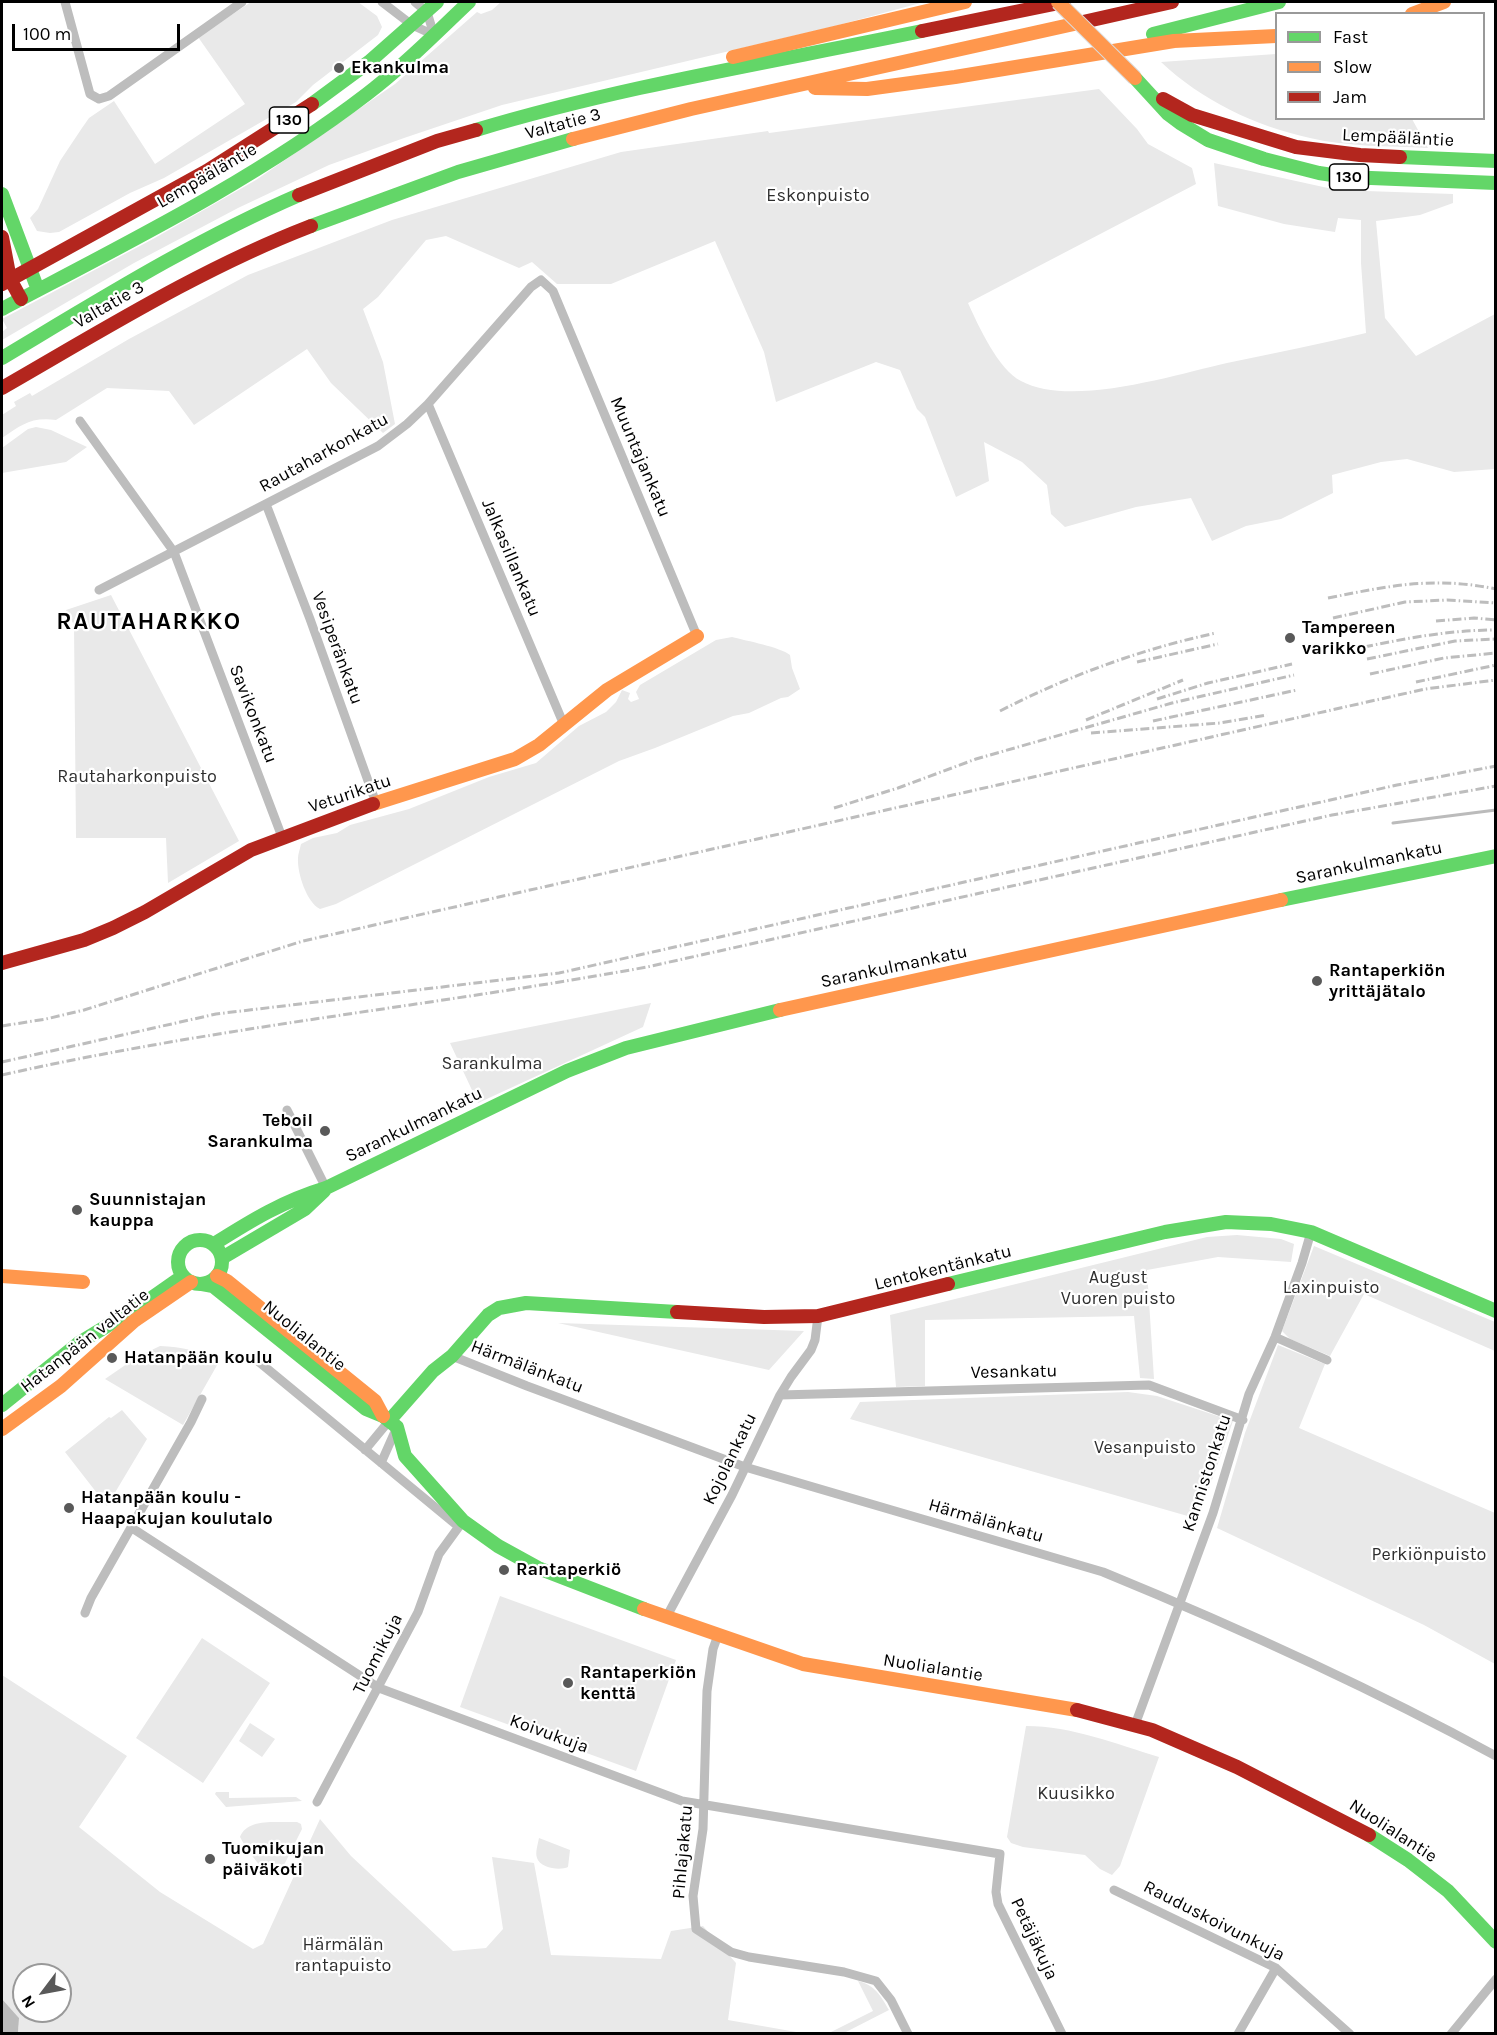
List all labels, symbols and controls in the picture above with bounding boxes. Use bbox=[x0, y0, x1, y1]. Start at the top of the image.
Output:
scale bar bbox=[15, 12, 183, 50]
legend bbox=[1275, 12, 1485, 120]
text: 100 m bbox=[23, 23, 71, 45]
text: Fast bbox=[1333, 26, 1368, 48]
text: Slow bbox=[1333, 56, 1372, 78]
place label: Ekankulma bbox=[351, 57, 449, 79]
marker: Ekankulma bbox=[332, 61, 346, 75]
text: Jam bbox=[1333, 86, 1367, 108]
street label: Valtatie 3 bbox=[523, 104, 603, 144]
road number: 130 bbox=[270, 107, 308, 133]
street label: Lempääläntie bbox=[1342, 124, 1454, 152]
street label: Lempääläntie bbox=[153, 139, 261, 213]
road number: 130 bbox=[1330, 164, 1368, 190]
park label: Eskonpuisto bbox=[766, 185, 870, 207]
street label: Valtatie 3 bbox=[70, 276, 148, 334]
street label: Muuntajankatu bbox=[605, 394, 675, 520]
street label: Rautaharkonkatu bbox=[256, 409, 392, 497]
street label: Jalkasillankatu bbox=[477, 496, 545, 620]
street label: Vesiperänkatu bbox=[307, 589, 367, 707]
district label: RAUTAHARKKO bbox=[56, 608, 242, 636]
place label: Tampereen varikko bbox=[1302, 617, 1395, 660]
marker: Tampereen varikko bbox=[1283, 631, 1297, 645]
street label: Savikonkatu bbox=[224, 662, 282, 766]
park label: Rautaharkonpuisto bbox=[57, 766, 217, 788]
street label: Veturikatu bbox=[306, 770, 394, 818]
street label: Sarankulmankatu bbox=[1294, 837, 1444, 889]
street label: Sarankulmankatu bbox=[819, 941, 969, 993]
place label: Rantaperkiön yrittäjätalo bbox=[1329, 960, 1445, 1002]
marker: Rantaperkiön yrittäjätalo bbox=[1310, 974, 1324, 988]
park label: Sarankulma bbox=[442, 1053, 542, 1075]
street label: Sarankulmankatu bbox=[342, 1083, 486, 1167]
place label: Teboil Sarankulma bbox=[207, 1110, 313, 1152]
marker: Teboil Sarankulma bbox=[318, 1124, 332, 1138]
place label: Suunnistajan kauppa bbox=[89, 1189, 206, 1232]
marker: Suunnistajan kauppa bbox=[70, 1203, 84, 1217]
street label: Lentokentänkatu bbox=[872, 1241, 1014, 1295]
park label: August Vuoren puisto bbox=[1061, 1267, 1175, 1310]
park label: Laxinpuisto bbox=[1283, 1277, 1379, 1299]
street label: Hatanpään valtatie bbox=[16, 1284, 154, 1398]
street label: Nuolialantie bbox=[258, 1296, 350, 1376]
street label: Härmälänkatu bbox=[468, 1336, 586, 1398]
place label: Hatanpään koulu bbox=[124, 1347, 273, 1369]
marker: Hatanpään koulu bbox=[105, 1351, 119, 1365]
street label: Vesankatu bbox=[970, 1360, 1058, 1384]
street label: Kojolankatu bbox=[698, 1409, 762, 1509]
street label: Kannistonkatu bbox=[1178, 1411, 1236, 1535]
park label: Vesanpuisto bbox=[1094, 1437, 1196, 1459]
place label: Hatanpään koulu - Haapakujan koulutalo bbox=[81, 1487, 273, 1530]
street label: Härmälänkatu bbox=[926, 1494, 1046, 1548]
marker: Hatanpään koulu - Haapakujan koulutalo bbox=[62, 1501, 76, 1515]
park label: Perkiönpuisto bbox=[1372, 1544, 1486, 1566]
place label: Rantaperkiö bbox=[516, 1559, 621, 1581]
marker: Rantaperkiö bbox=[497, 1563, 511, 1577]
street label: Tuomikuja bbox=[349, 1610, 407, 1698]
street label: Nuolialantie bbox=[882, 1649, 984, 1687]
place label: Rantaperkiön kenttä bbox=[580, 1662, 696, 1704]
marker: Rantaperkiön kenttä bbox=[561, 1676, 575, 1690]
street label: Koivukuja bbox=[506, 1710, 592, 1758]
park label: Kuusikko bbox=[1037, 1783, 1115, 1805]
street label: Nuolialantie bbox=[1345, 1795, 1441, 1867]
street label: Pihlajakatu bbox=[668, 1804, 698, 1900]
place label: Tuomikujan päiväkoti bbox=[222, 1838, 324, 1880]
marker: Tuomikujan päiväkoti bbox=[203, 1852, 217, 1866]
street label: Rauduskoivunkuja bbox=[1140, 1876, 1288, 1966]
street label: Petäjäkuja bbox=[1006, 1895, 1062, 1983]
park label: Härmälän rantapuisto bbox=[295, 1934, 391, 1976]
north arrow bbox=[12, 1963, 72, 2023]
text: N bbox=[17, 1992, 39, 2012]

